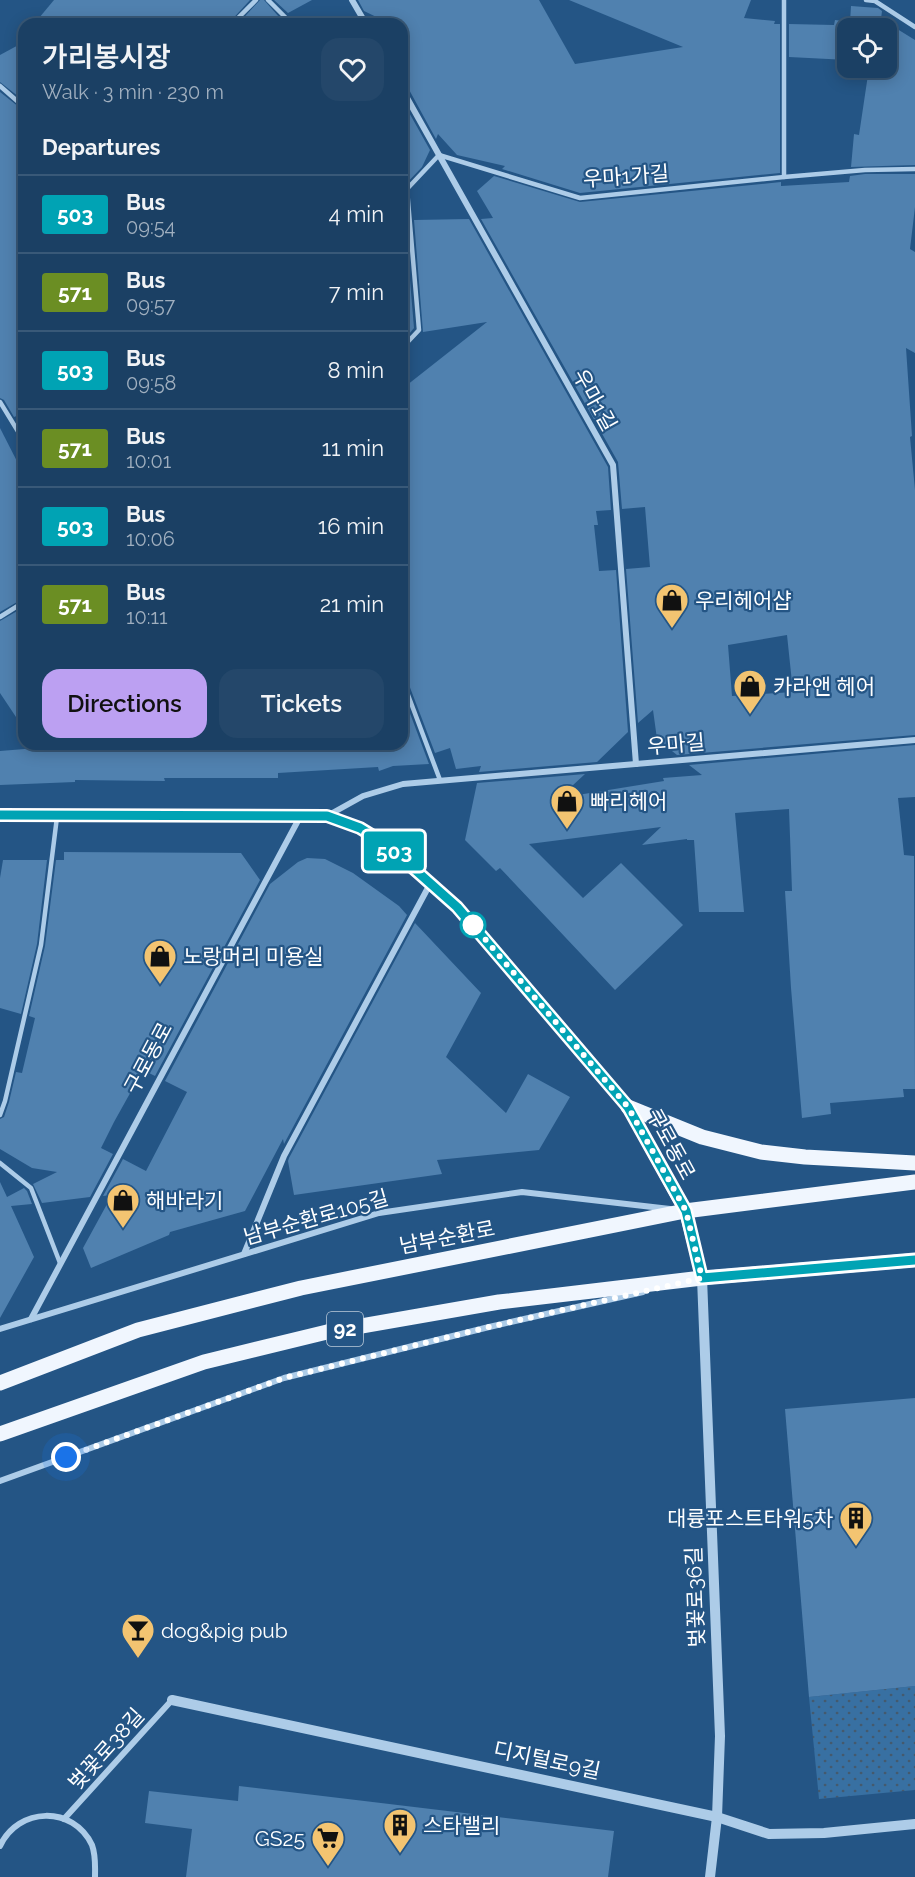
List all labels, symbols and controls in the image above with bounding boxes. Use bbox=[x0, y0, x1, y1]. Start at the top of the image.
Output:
map controls bbox=[837, 18, 897, 78]
button: locate bbox=[837, 18, 897, 78]
button: heart bbox=[321, 38, 384, 101]
text: 가리봉시장 bbox=[42, 41, 171, 74]
text: Walk · 3 min · 230 m bbox=[42, 80, 224, 104]
text: Departures bbox=[42, 134, 160, 160]
street label: 우마1가길 bbox=[582, 161, 670, 191]
text: Bus bbox=[126, 189, 165, 215]
text: 4 min bbox=[329, 201, 384, 227]
text: 503 bbox=[57, 202, 93, 227]
text: 09:54 bbox=[126, 215, 176, 239]
text: Bus bbox=[126, 267, 165, 293]
text: 7 min bbox=[329, 279, 384, 305]
text: 571 bbox=[58, 280, 92, 305]
text: 09:57 bbox=[126, 293, 175, 317]
text: Bus bbox=[126, 345, 165, 371]
text: 8 min bbox=[328, 357, 384, 383]
text: 503 bbox=[57, 358, 93, 383]
street label: 우마1길 bbox=[568, 365, 622, 435]
text: 09:58 bbox=[126, 371, 176, 395]
text: Bus bbox=[126, 423, 165, 449]
text: 11 min bbox=[322, 435, 384, 461]
text: 571 bbox=[58, 436, 92, 461]
text: 10:01 bbox=[126, 449, 171, 473]
text: Bus bbox=[126, 501, 165, 527]
text: 16 min bbox=[318, 513, 384, 539]
text: 503 bbox=[57, 514, 93, 539]
text: 10:06 bbox=[126, 527, 175, 551]
text: Bus bbox=[126, 579, 165, 605]
shop icon: 우리헤어샵 bbox=[654, 582, 690, 629]
place label: 우리헤어샵 bbox=[695, 588, 792, 613]
text: 21 min bbox=[320, 591, 384, 617]
text: 571 bbox=[58, 592, 92, 617]
text: 10:11 bbox=[126, 605, 168, 629]
shop icon: 카라앤 헤어 bbox=[732, 668, 768, 715]
button: Directions bbox=[42, 669, 207, 738]
button: Tickets bbox=[219, 669, 384, 738]
place label: 카라앤 헤어 bbox=[773, 674, 875, 699]
street label: 우마길 bbox=[646, 729, 706, 759]
shop icon: 빠리헤어 bbox=[549, 783, 585, 830]
place label: 빠리헤어 bbox=[590, 789, 667, 814]
line badge: 503 bbox=[360, 832, 428, 870]
text: 503 bbox=[376, 839, 412, 864]
unlabelled marker bbox=[460, 912, 486, 938]
shop icon: 노랑머리 미용실 bbox=[142, 938, 178, 985]
place label: 노랑머리 미용실 bbox=[183, 944, 324, 969]
street label: 구로동로 bbox=[119, 1018, 177, 1098]
street label: 구로동로 bbox=[641, 1104, 701, 1184]
shop icon: 해바라기 bbox=[105, 1182, 141, 1229]
street label: 남부순환로105길 bbox=[241, 1184, 391, 1250]
place label: 해바라기 bbox=[146, 1188, 223, 1213]
street label: 남부순환로 bbox=[397, 1216, 497, 1258]
road number: 92 bbox=[327, 1312, 363, 1346]
your location bbox=[51, 1442, 81, 1472]
building icon: 대륭포스트타워5차 bbox=[838, 1500, 874, 1547]
place label: 대륭포스트타워5차 bbox=[667, 1506, 833, 1531]
street label: 벚꽃로36길 bbox=[681, 1546, 709, 1648]
bar icon: dog&pig pub bbox=[120, 1612, 156, 1659]
place label: dog&pig pub bbox=[161, 1618, 288, 1643]
street label: 벚꽃로38길 bbox=[63, 1703, 149, 1795]
street label: 디지털로9길 bbox=[491, 1736, 603, 1784]
building icon: 스타밸리 bbox=[382, 1807, 418, 1854]
place label: 스타밸리 bbox=[423, 1813, 500, 1838]
supermarket icon: GS25 bbox=[310, 1820, 346, 1867]
place label: GS25 bbox=[255, 1826, 305, 1851]

